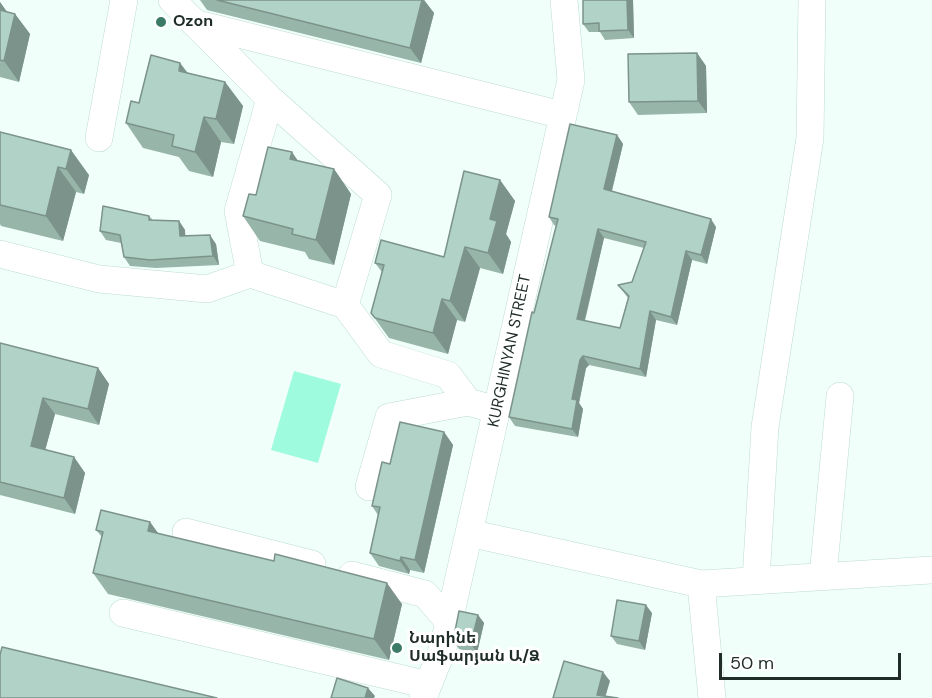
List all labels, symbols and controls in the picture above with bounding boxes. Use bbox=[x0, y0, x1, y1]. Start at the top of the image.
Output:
place label: Ozon bbox=[173, 12, 213, 32]
marker: Ozon bbox=[154, 15, 168, 29]
street label: KURGHINYAN STREET bbox=[484, 273, 536, 429]
place label: Նարինե Սաֆարյան Ա/Ձ bbox=[409, 629, 540, 667]
marker: Նարինե Սաֆարյան Ա/Ձ bbox=[390, 641, 404, 655]
scale bar bbox=[722, 641, 904, 679]
text: 50 m bbox=[730, 651, 774, 675]

